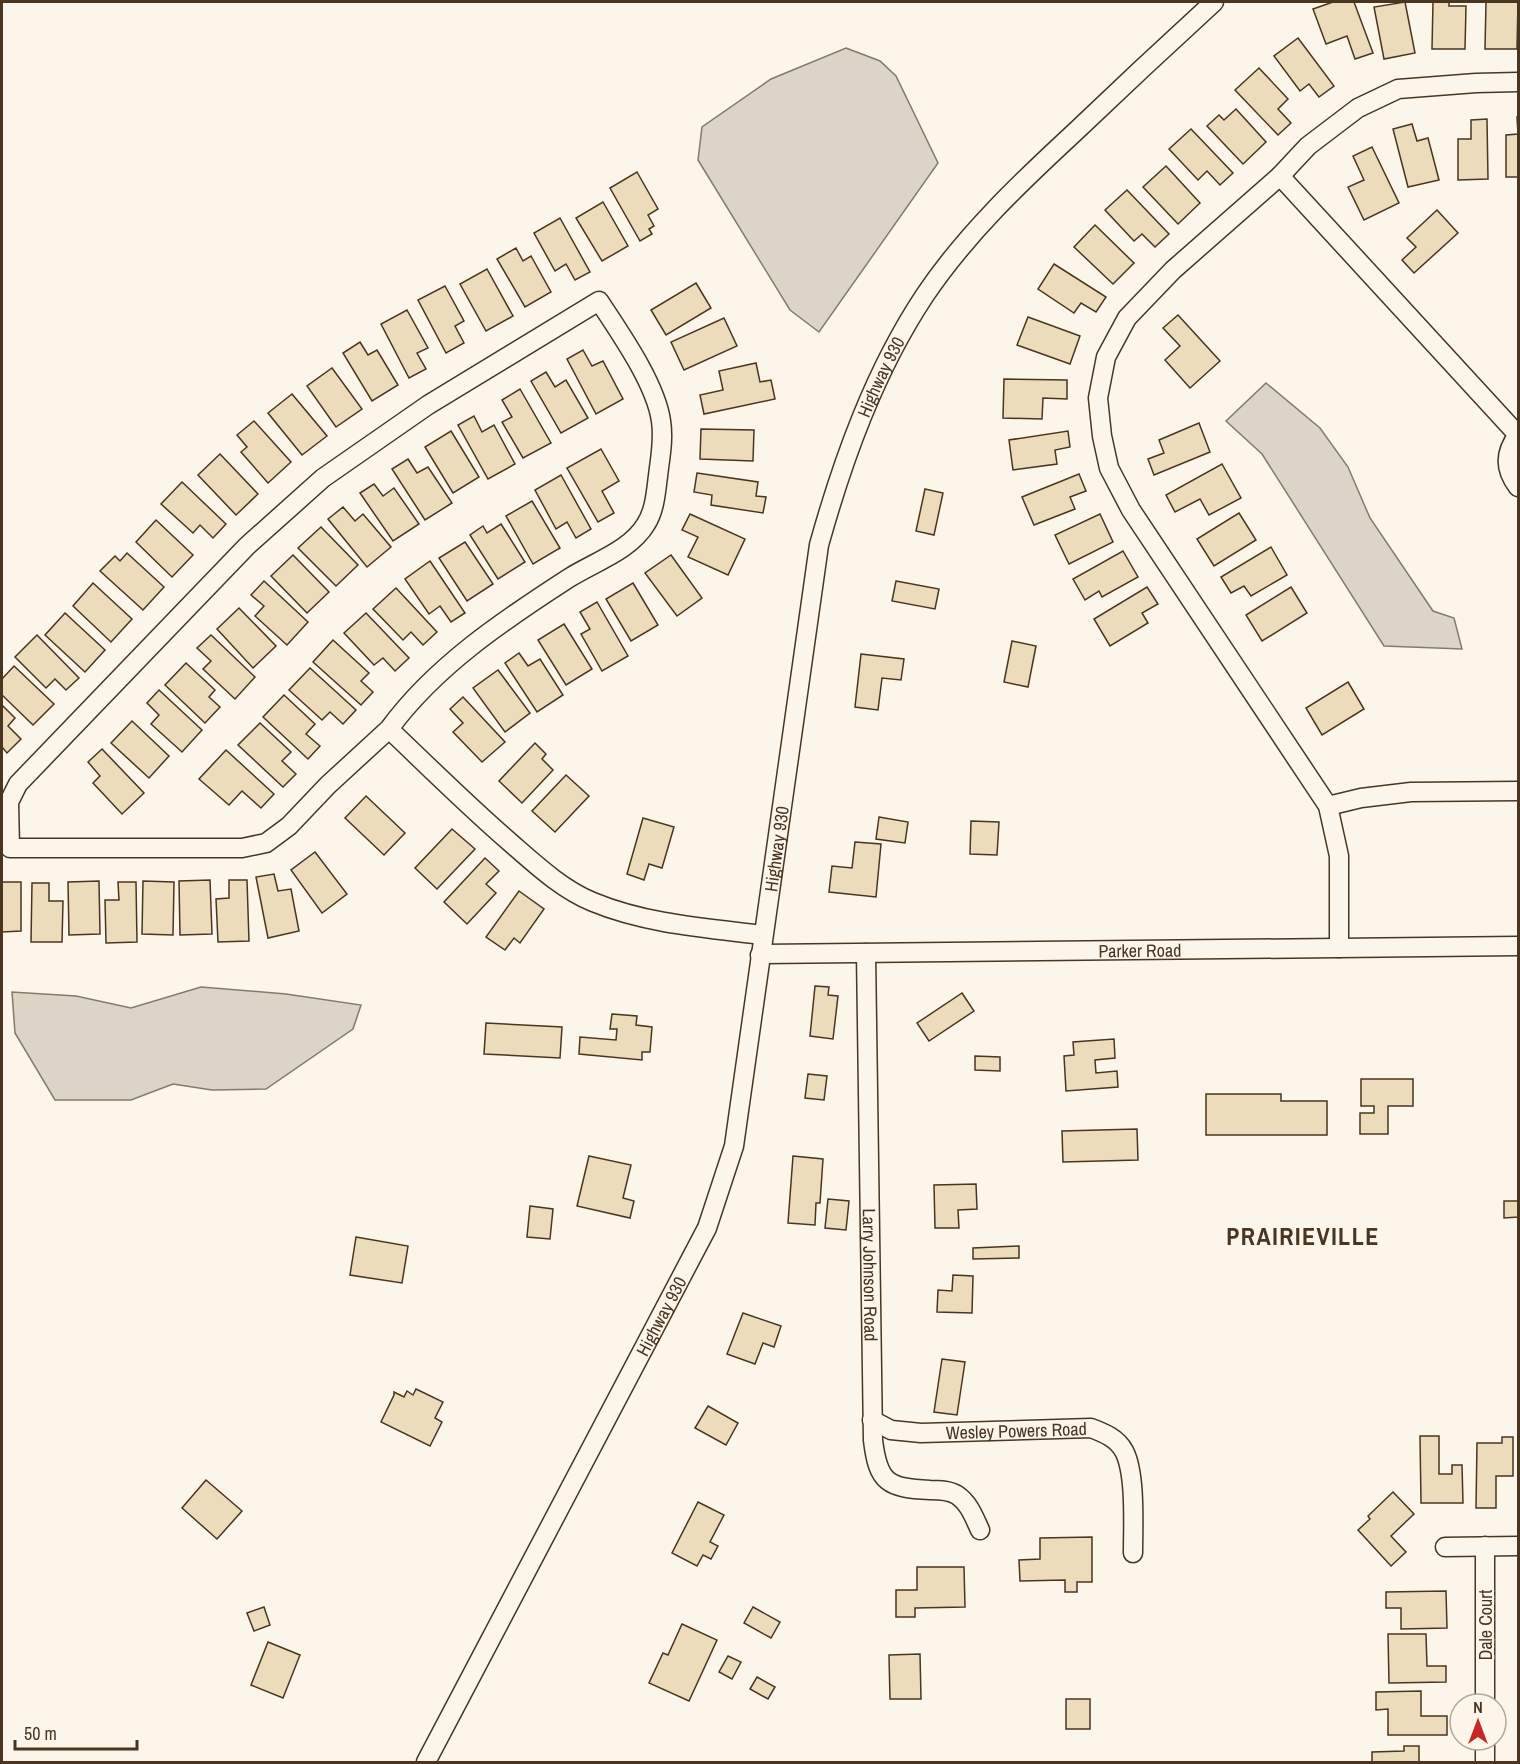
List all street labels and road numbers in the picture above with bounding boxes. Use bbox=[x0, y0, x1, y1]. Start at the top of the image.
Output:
street label: Highway 930 bbox=[851, 332, 910, 421]
street label: Highway 930 bbox=[758, 804, 794, 893]
street label: Parker Road bbox=[1098, 937, 1181, 963]
street label: Larry Johnson Road bbox=[857, 1208, 884, 1342]
street label: Highway 930 bbox=[630, 1272, 692, 1360]
street label: Wesley Powers Road bbox=[946, 1416, 1087, 1445]
street label: Dale Court bbox=[1473, 1590, 1498, 1660]

